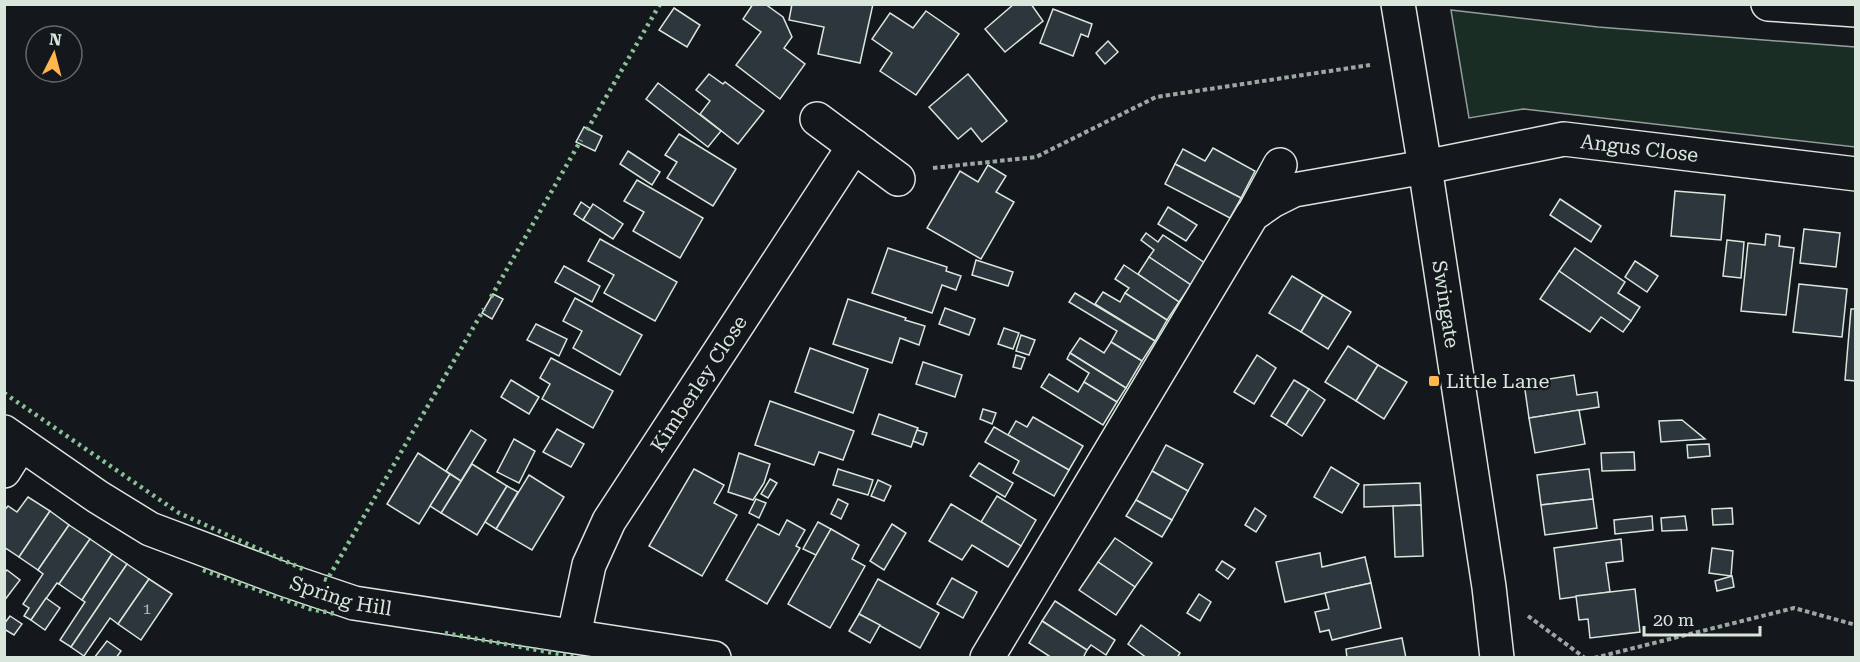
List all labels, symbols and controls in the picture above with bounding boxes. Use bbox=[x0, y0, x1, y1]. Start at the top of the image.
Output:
north arrow bbox=[24, 24, 84, 84]
text: N bbox=[48, 29, 63, 50]
street label: Angus Close bbox=[1579, 129, 1700, 167]
street label: Swingate bbox=[1427, 259, 1464, 350]
street label: Kimberley Close bbox=[645, 311, 752, 456]
place label: Little Lane bbox=[1446, 369, 1549, 393]
marker: Little Lane bbox=[1427, 374, 1441, 388]
street label: Spring Hill bbox=[287, 570, 393, 621]
house number: 1 bbox=[143, 599, 152, 618]
scale bar bbox=[1644, 599, 1760, 637]
text: 20 m bbox=[1653, 609, 1694, 630]

